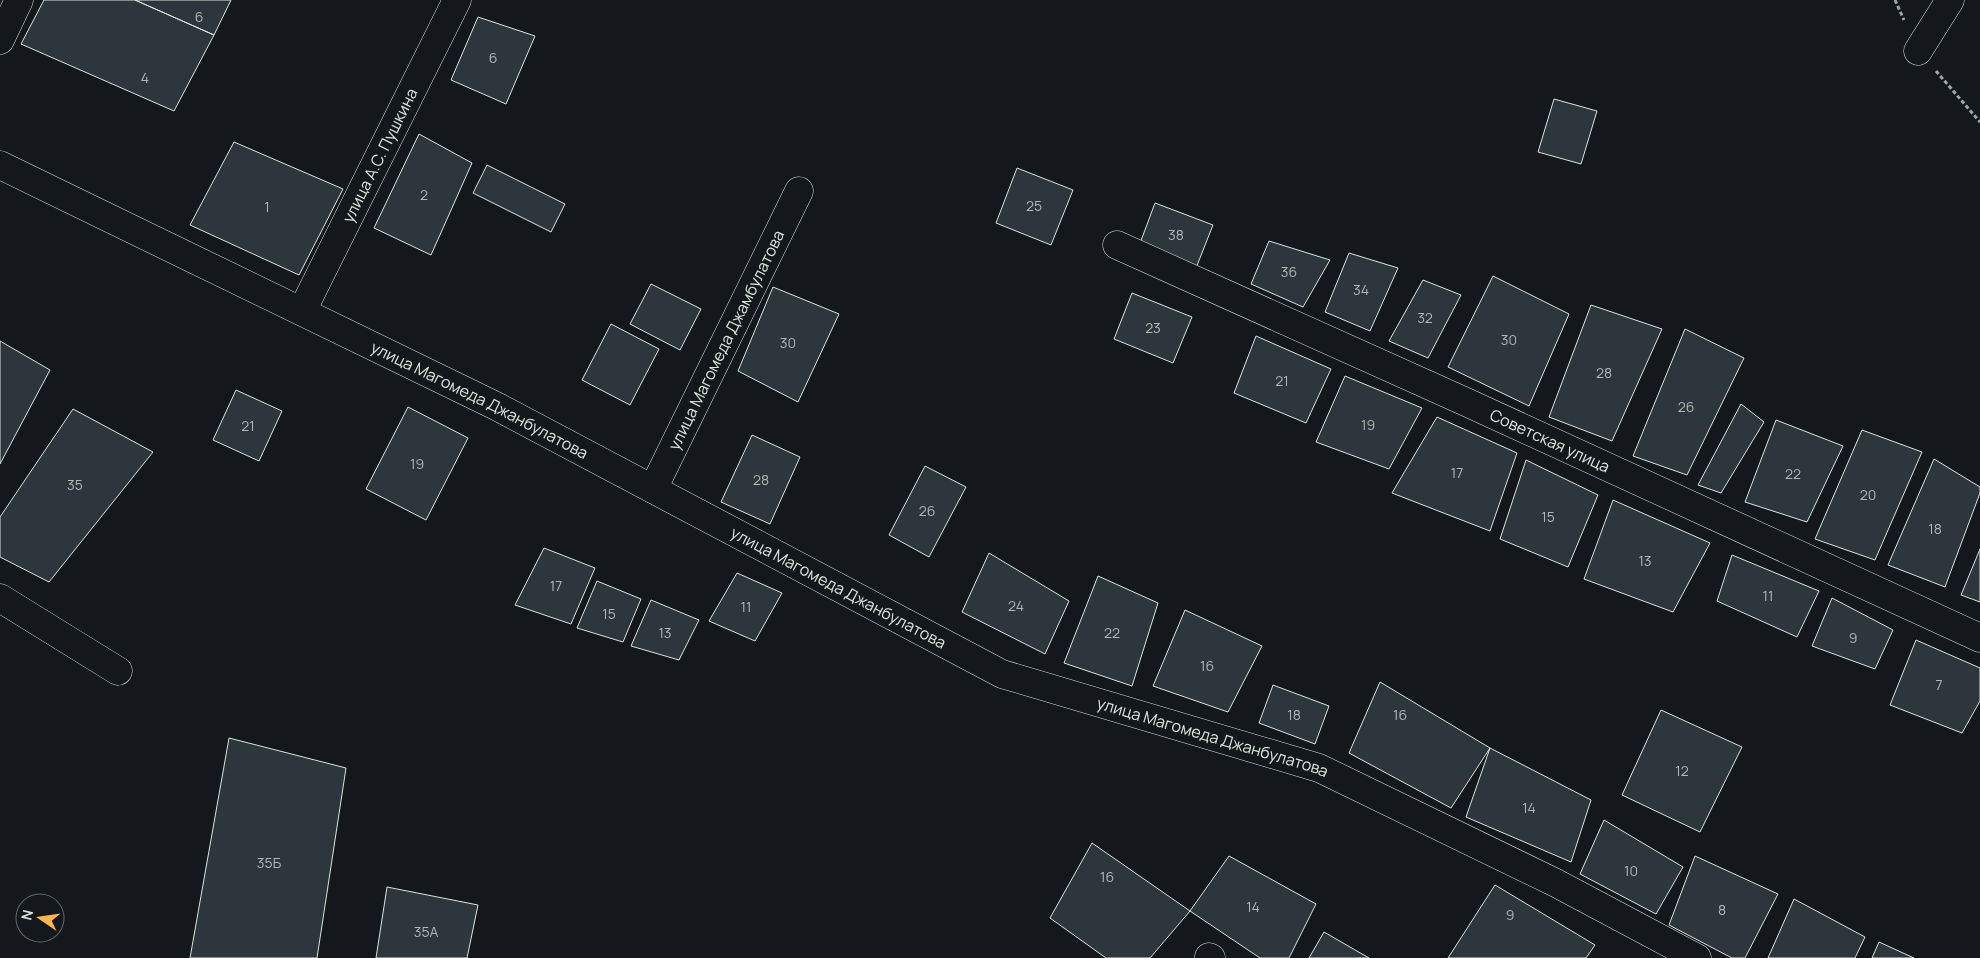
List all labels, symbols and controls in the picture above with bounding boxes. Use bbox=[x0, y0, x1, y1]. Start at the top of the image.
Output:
house number: 6 bbox=[195, 7, 203, 26]
house number: 6 bbox=[489, 48, 497, 67]
house number: 4 bbox=[141, 68, 149, 87]
street label: улица А.С. Пушкина bbox=[337, 84, 422, 226]
house number: 2 bbox=[420, 185, 428, 204]
house number: 25 bbox=[1026, 196, 1042, 215]
house number: 1 bbox=[264, 197, 270, 216]
house number: 38 bbox=[1168, 225, 1184, 244]
street label: улица Магомеда Джамбулатова bbox=[663, 226, 789, 454]
house number: 36 bbox=[1281, 262, 1297, 281]
house number: 34 bbox=[1353, 280, 1369, 299]
house number: 32 bbox=[1417, 308, 1433, 327]
house number: 23 bbox=[1145, 318, 1161, 337]
house number: 30 bbox=[1501, 330, 1517, 349]
house number: 30 bbox=[780, 333, 796, 352]
street label: улица Магомеда Джанбулатова bbox=[367, 336, 592, 464]
house number: 28 bbox=[1596, 363, 1612, 382]
house number: 21 bbox=[1275, 371, 1289, 390]
house number: 26 bbox=[1678, 397, 1694, 416]
street label: Советская улица bbox=[1486, 403, 1613, 478]
house number: 19 bbox=[1361, 415, 1375, 434]
house number: 21 bbox=[241, 416, 255, 435]
house number: 19 bbox=[410, 454, 424, 473]
house number: 17 bbox=[1451, 463, 1463, 482]
house number: 22 bbox=[1785, 464, 1801, 483]
house number: 28 bbox=[753, 470, 769, 489]
house number: 35 bbox=[67, 475, 83, 494]
house number: 20 bbox=[1860, 485, 1876, 504]
house number: 26 bbox=[919, 501, 935, 520]
house number: 15 bbox=[1541, 507, 1555, 526]
house number: 18 bbox=[1928, 519, 1942, 538]
street label: улица Магомеда Джанбулатова bbox=[727, 521, 950, 653]
house number: 13 bbox=[1638, 551, 1652, 570]
house number: 17 bbox=[550, 576, 562, 595]
house number: 11 bbox=[1763, 586, 1773, 605]
house number: 24 bbox=[1008, 596, 1024, 615]
house number: 11 bbox=[741, 597, 751, 616]
house number: 15 bbox=[602, 604, 616, 623]
house number: 13 bbox=[658, 623, 672, 642]
house number: 22 bbox=[1104, 623, 1120, 642]
house number: 9 bbox=[1849, 628, 1857, 647]
house number: 16 bbox=[1200, 656, 1214, 675]
house number: 7 bbox=[1935, 675, 1943, 694]
street label: улица Магомеда Джанбулатова bbox=[1094, 692, 1333, 782]
house number: 18 bbox=[1287, 705, 1301, 724]
house number: 16 bbox=[1393, 705, 1407, 724]
house number: 12 bbox=[1675, 761, 1689, 780]
house number: 14 bbox=[1522, 798, 1536, 817]
house number: 35Б bbox=[257, 853, 282, 872]
house number: 10 bbox=[1624, 861, 1638, 880]
house number: 16 bbox=[1100, 867, 1114, 886]
north arrow bbox=[15, 893, 65, 943]
house number: 14 bbox=[1246, 897, 1260, 916]
house number: 8 bbox=[1718, 900, 1726, 919]
house number: 9 bbox=[1506, 905, 1514, 924]
text: N bbox=[16, 908, 37, 922]
house number: 35А bbox=[414, 922, 438, 941]

